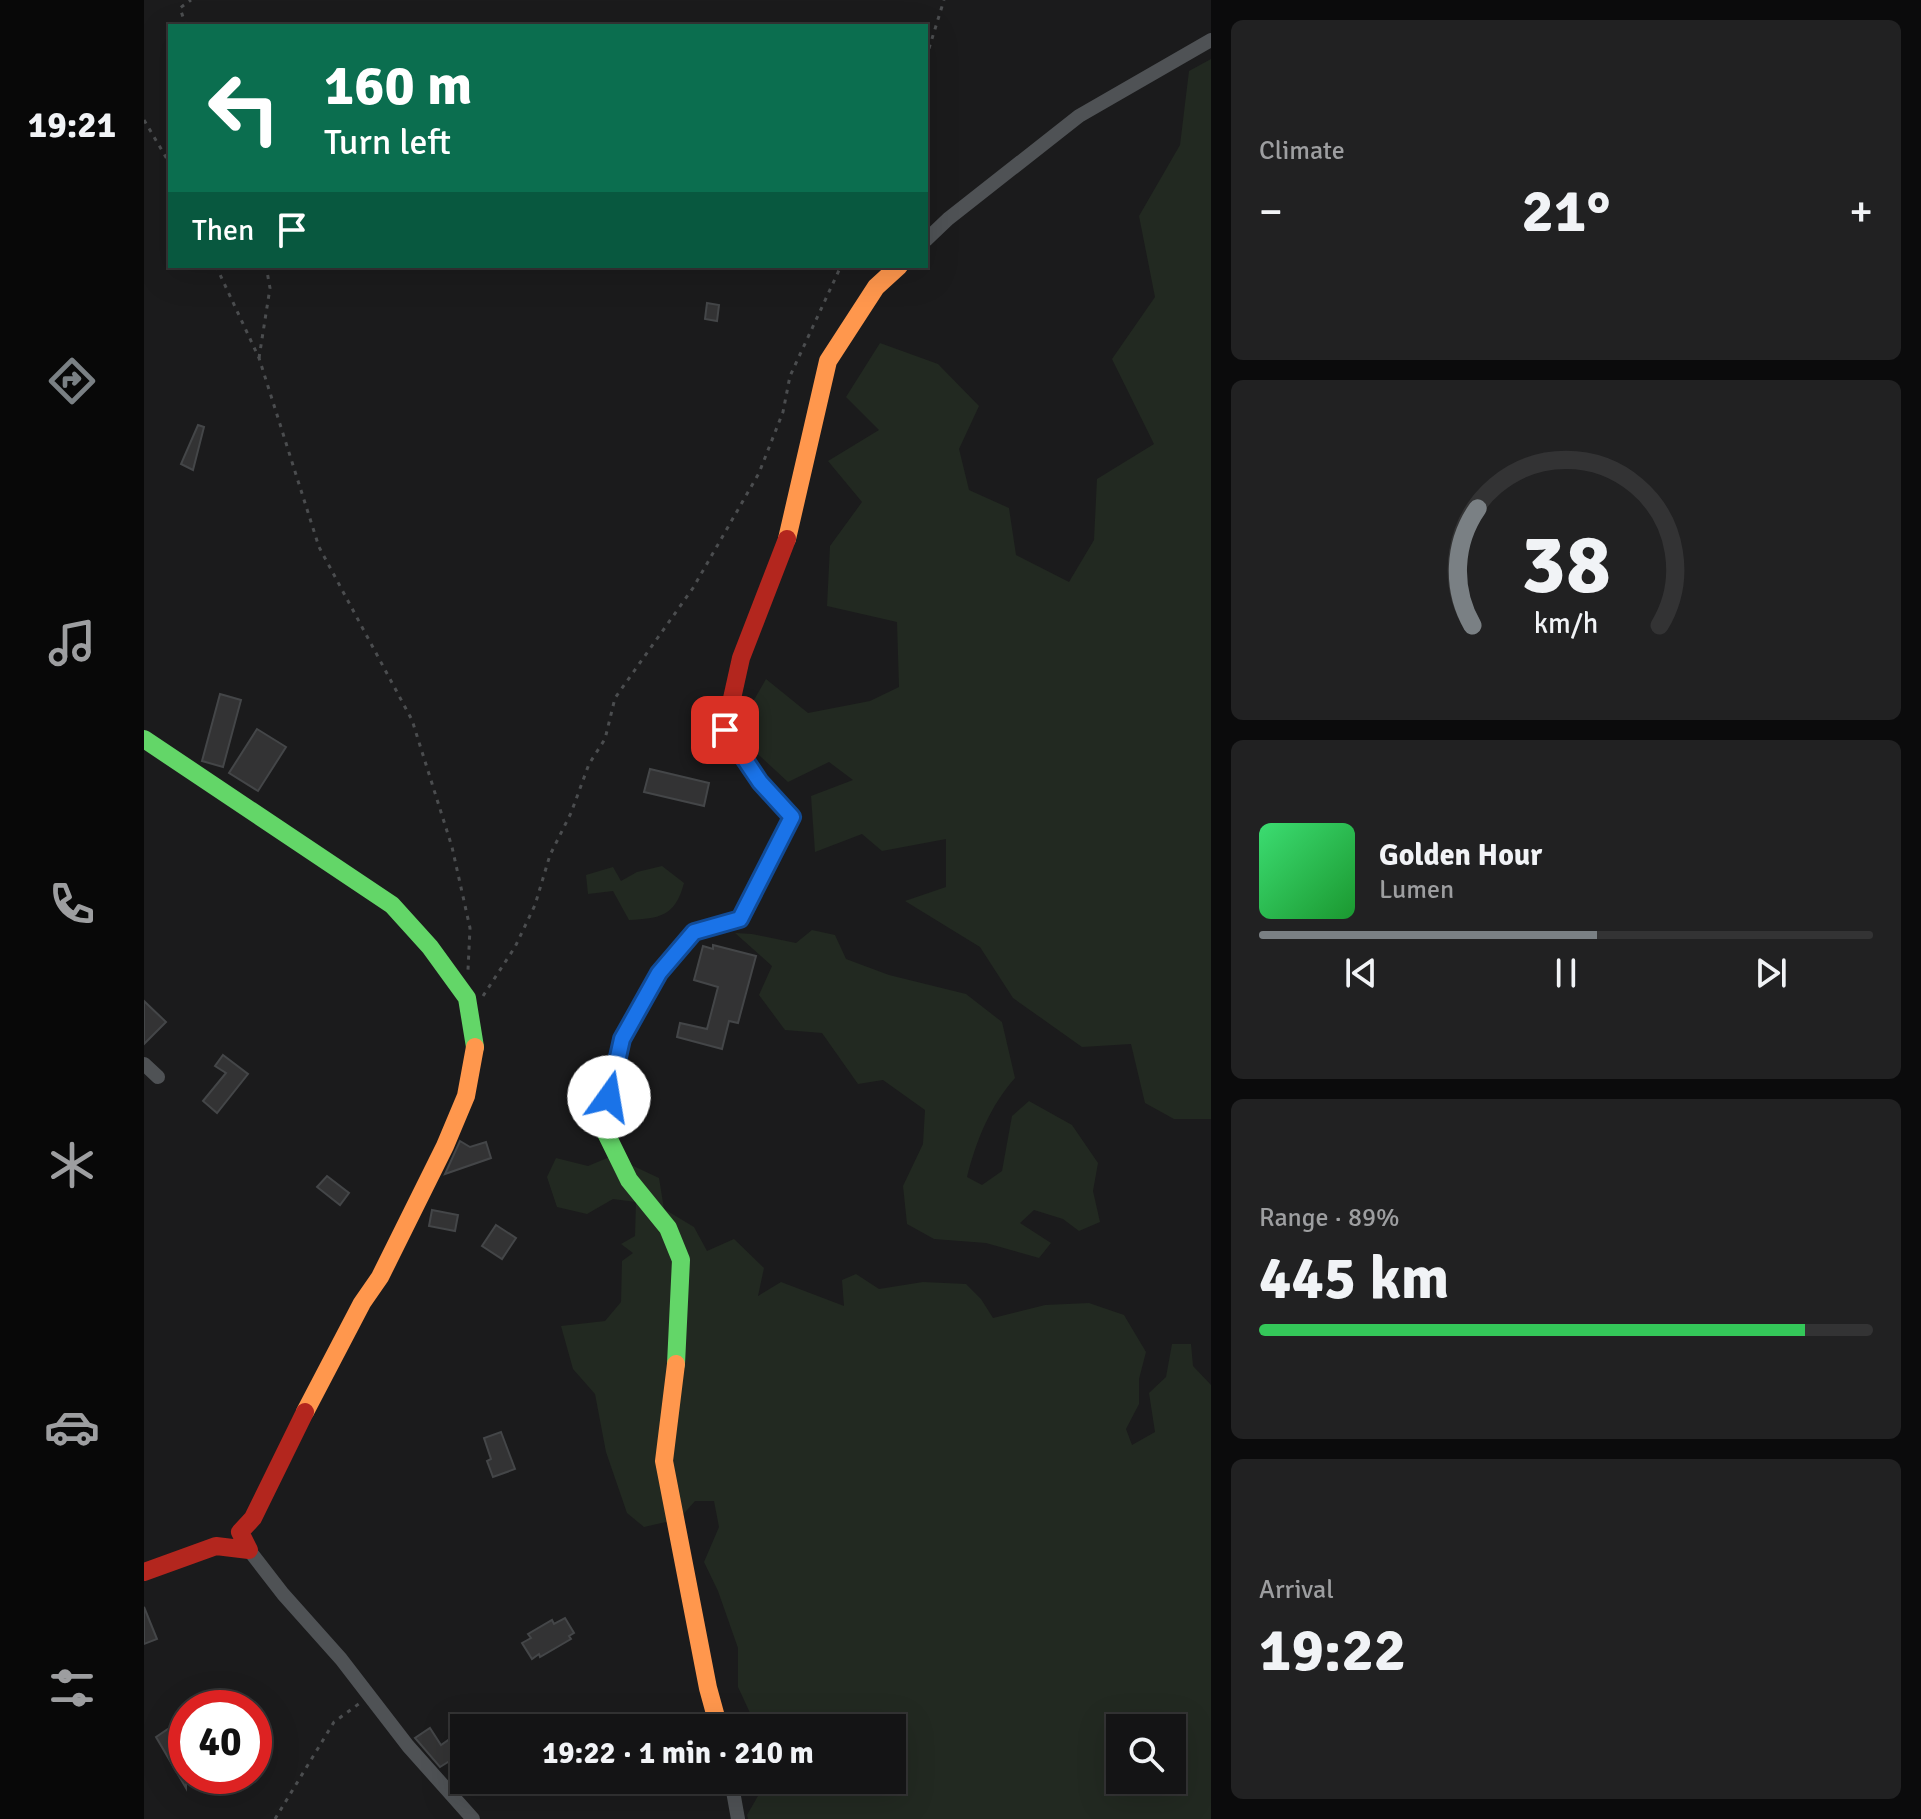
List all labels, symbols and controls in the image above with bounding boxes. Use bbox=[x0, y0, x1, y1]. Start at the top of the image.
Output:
text: 160 m bbox=[324, 51, 472, 120]
icon: left bbox=[192, 56, 296, 160]
text: 19:21 bbox=[28, 103, 116, 148]
text: Turn left bbox=[324, 120, 451, 165]
text: Climate bbox=[1259, 135, 1345, 167]
text: 21° bbox=[1522, 175, 1610, 249]
text: − bbox=[1259, 185, 1283, 239]
text: + bbox=[1849, 185, 1873, 239]
icon: arrive bbox=[270, 208, 314, 252]
text: Then bbox=[192, 212, 254, 249]
icon: directions bbox=[44, 353, 100, 409]
text: 38 bbox=[1521, 513, 1611, 615]
text: km/h bbox=[1534, 606, 1598, 641]
icon: music bbox=[44, 615, 100, 671]
pin bbox=[691, 696, 759, 764]
icon: arrive bbox=[703, 708, 747, 752]
text: Golden Hour bbox=[1379, 837, 1542, 874]
text: Lumen bbox=[1379, 874, 1454, 906]
icon: phone bbox=[44, 876, 100, 932]
icon: previous bbox=[1339, 951, 1383, 995]
icon: pause bbox=[1544, 951, 1588, 995]
icon: next bbox=[1749, 951, 1793, 995]
position arrow bbox=[567, 1055, 651, 1139]
icon: climate bbox=[44, 1137, 100, 1193]
text: Range · 89% bbox=[1259, 1202, 1400, 1234]
text: 445 km bbox=[1259, 1242, 1449, 1316]
icon: car bbox=[44, 1399, 100, 1455]
text: Arrival bbox=[1259, 1574, 1334, 1606]
text: 19:22 bbox=[1259, 1614, 1406, 1688]
icon: filters bbox=[44, 1660, 100, 1716]
speed limit sign: 40 bbox=[168, 1690, 272, 1794]
map controls bbox=[1106, 1714, 1186, 1794]
button: search bbox=[1106, 1714, 1186, 1794]
text: 19:22 · 1 min · 210 m bbox=[542, 1735, 814, 1772]

